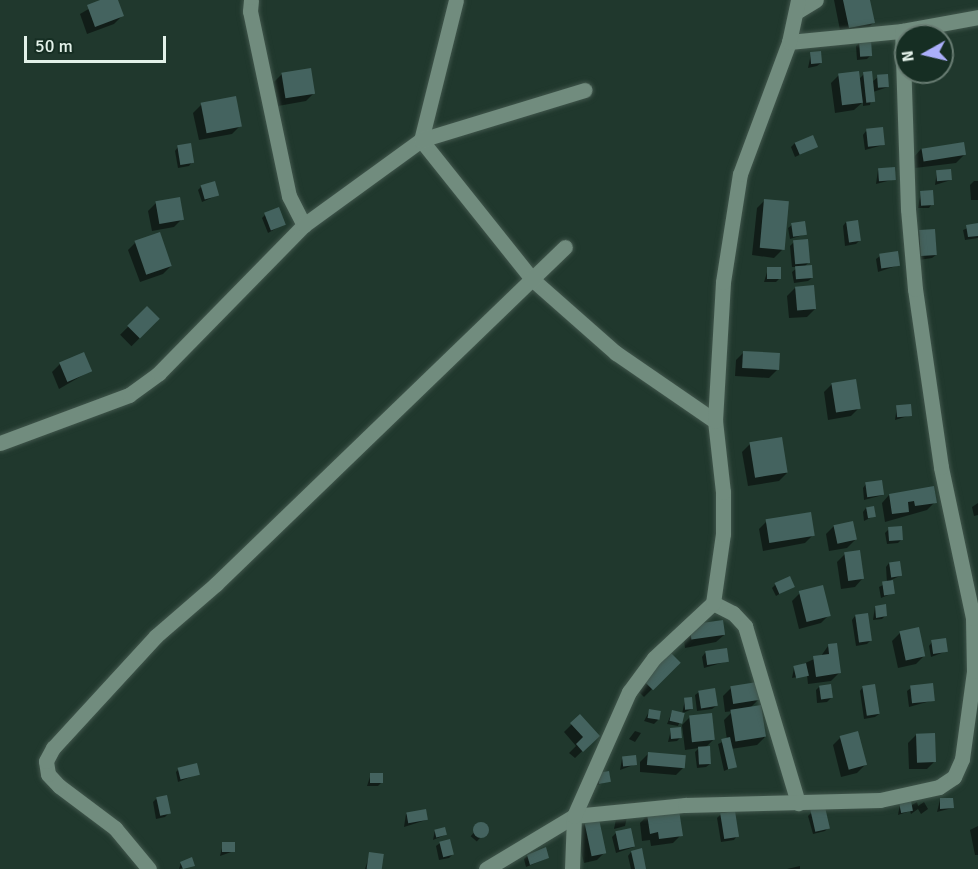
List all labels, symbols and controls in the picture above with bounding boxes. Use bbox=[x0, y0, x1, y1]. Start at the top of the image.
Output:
scale bar bbox=[27, 24, 170, 62]
north arrow bbox=[894, 24, 954, 84]
text: 50 m bbox=[35, 35, 73, 57]
text: N bbox=[897, 49, 919, 63]

